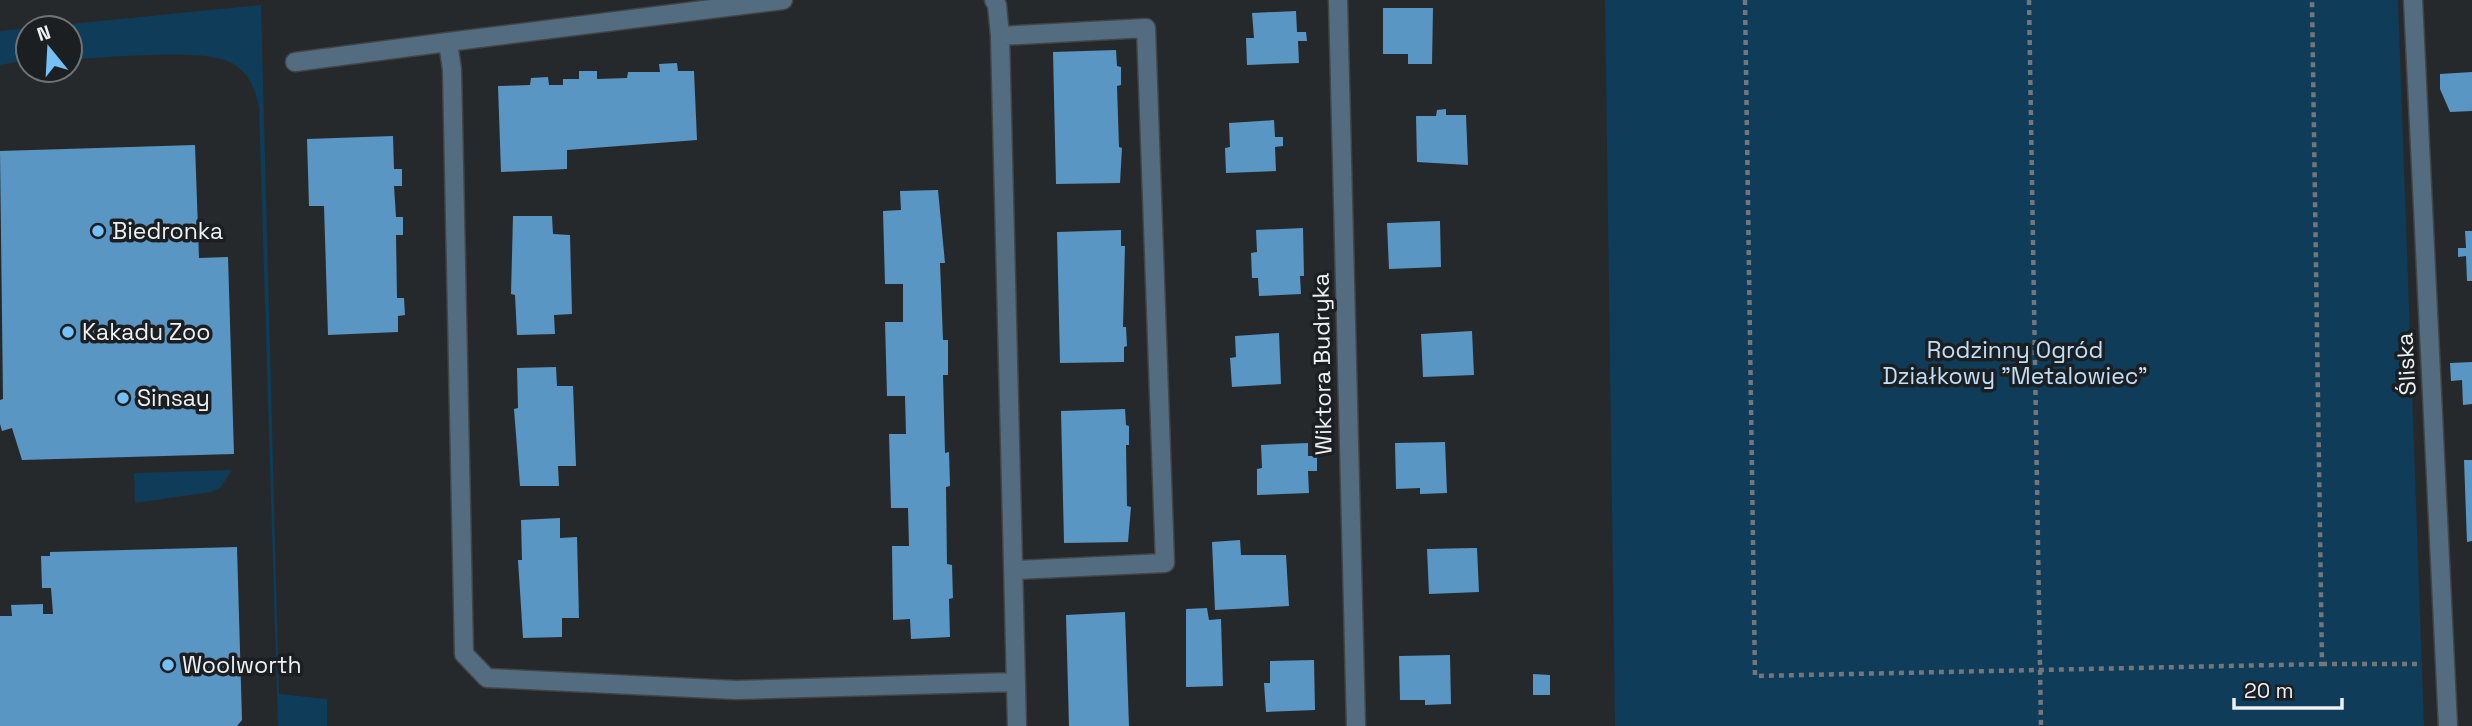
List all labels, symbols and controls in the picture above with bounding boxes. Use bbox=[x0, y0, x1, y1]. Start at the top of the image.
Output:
north arrow bbox=[14, 14, 84, 84]
text: N bbox=[34, 19, 54, 47]
place label: Biedronka bbox=[112, 216, 223, 246]
marker: Biedronka bbox=[90, 223, 106, 239]
street label: Wiktora Budryka bbox=[1305, 273, 1339, 455]
place label: Kakadu Zoo bbox=[82, 317, 210, 347]
marker: Kakadu Zoo bbox=[60, 324, 76, 340]
street label: Śliska bbox=[2389, 332, 2423, 396]
park label: Rodzinny Ogród Działkowy "Metalowiec" bbox=[1882, 335, 2148, 391]
place label: Sinsay bbox=[137, 383, 210, 413]
marker: Sinsay bbox=[115, 390, 131, 406]
place label: Woolworth bbox=[182, 650, 302, 680]
marker: Woolworth bbox=[160, 657, 176, 673]
scale bar bbox=[2234, 666, 2342, 710]
text: 20 m bbox=[2244, 677, 2294, 704]

